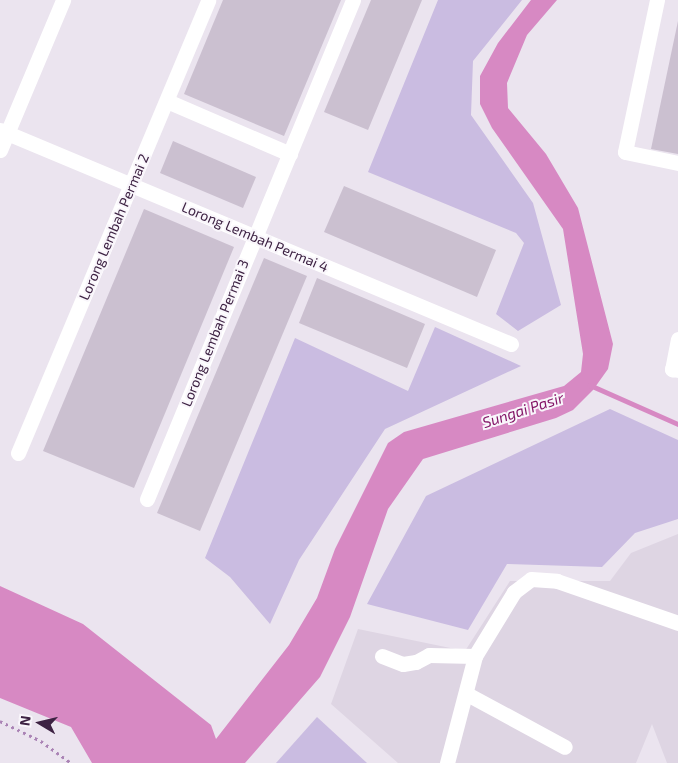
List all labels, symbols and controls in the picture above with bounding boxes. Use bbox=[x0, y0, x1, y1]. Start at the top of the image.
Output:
street label: Lorong Lembah Permai 2 bbox=[76, 151, 152, 303]
street label: Lorong Lembah Permai 4 bbox=[179, 198, 331, 276]
street label: Lorong Lembah Permai 3 bbox=[178, 257, 252, 409]
water label: Sungai Pasir bbox=[480, 388, 566, 432]
north arrow bbox=[15, 698, 65, 748]
text: N bbox=[16, 714, 34, 727]

